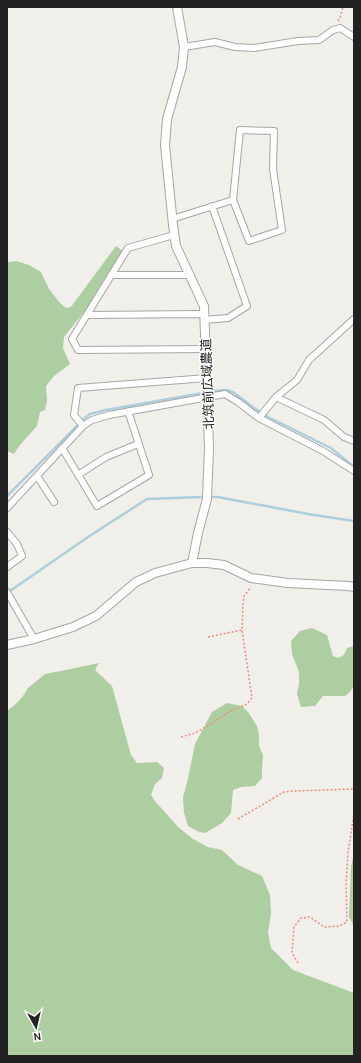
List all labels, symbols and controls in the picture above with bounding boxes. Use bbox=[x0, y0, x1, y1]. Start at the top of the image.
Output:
street label: 北筑前広域農道 bbox=[198, 338, 217, 430]
north arrow bbox=[16, 1007, 56, 1047]
text: N bbox=[33, 1029, 42, 1043]

